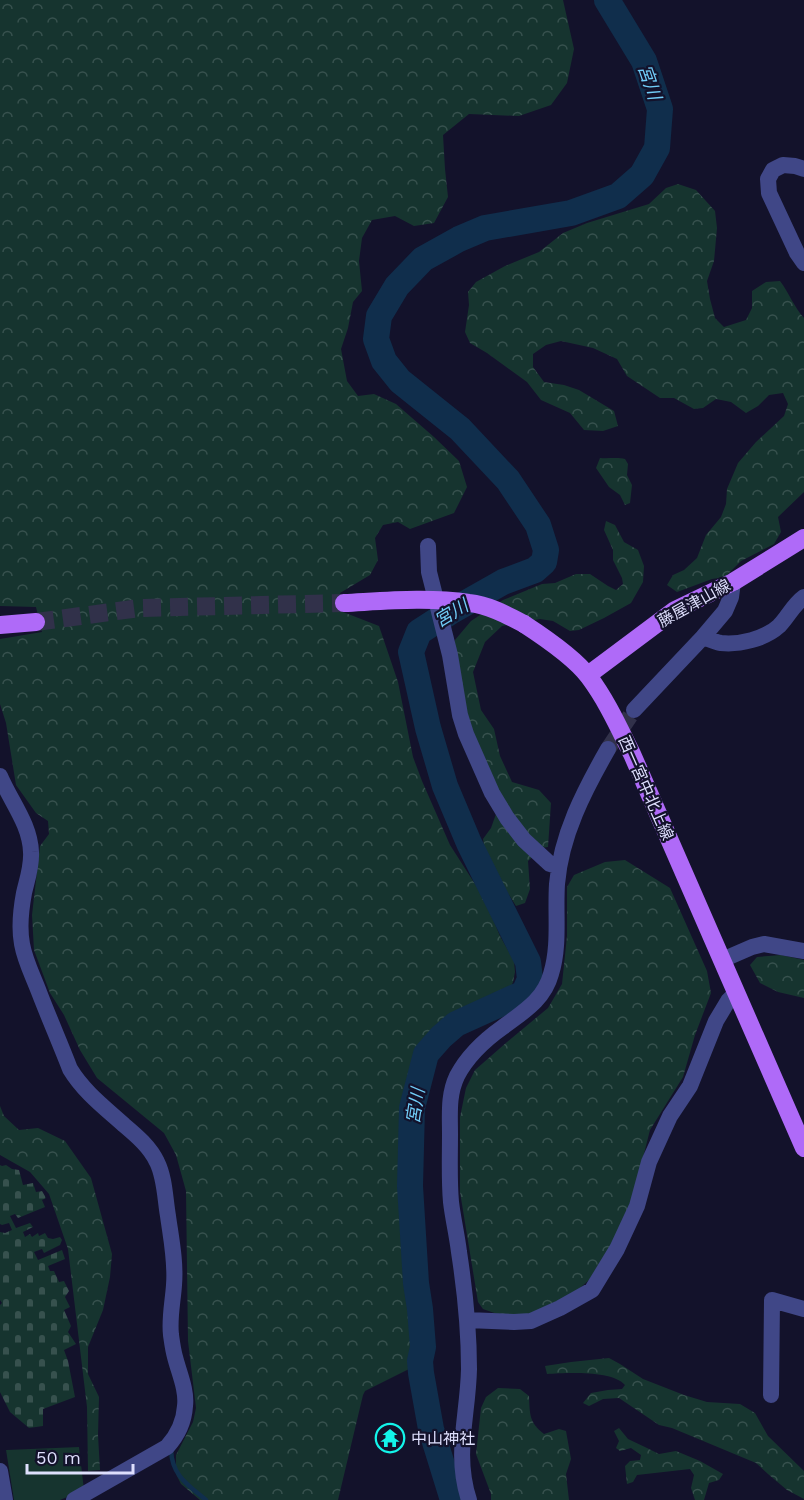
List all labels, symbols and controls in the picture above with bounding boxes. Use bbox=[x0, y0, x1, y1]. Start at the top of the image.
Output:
water label: 宮川 bbox=[634, 62, 666, 104]
street label: 藤屋津山線 bbox=[654, 575, 734, 631]
water label: 宮川 bbox=[430, 594, 474, 631]
street label: 西一宮中北上線 bbox=[615, 733, 677, 843]
water label: 宮川 bbox=[402, 1085, 428, 1125]
temple icon: 中山神社 bbox=[374, 1422, 406, 1454]
place label: 中山神社 bbox=[411, 1429, 475, 1448]
scale bar bbox=[27, 1437, 134, 1475]
text: 50 m bbox=[36, 1447, 81, 1468]

